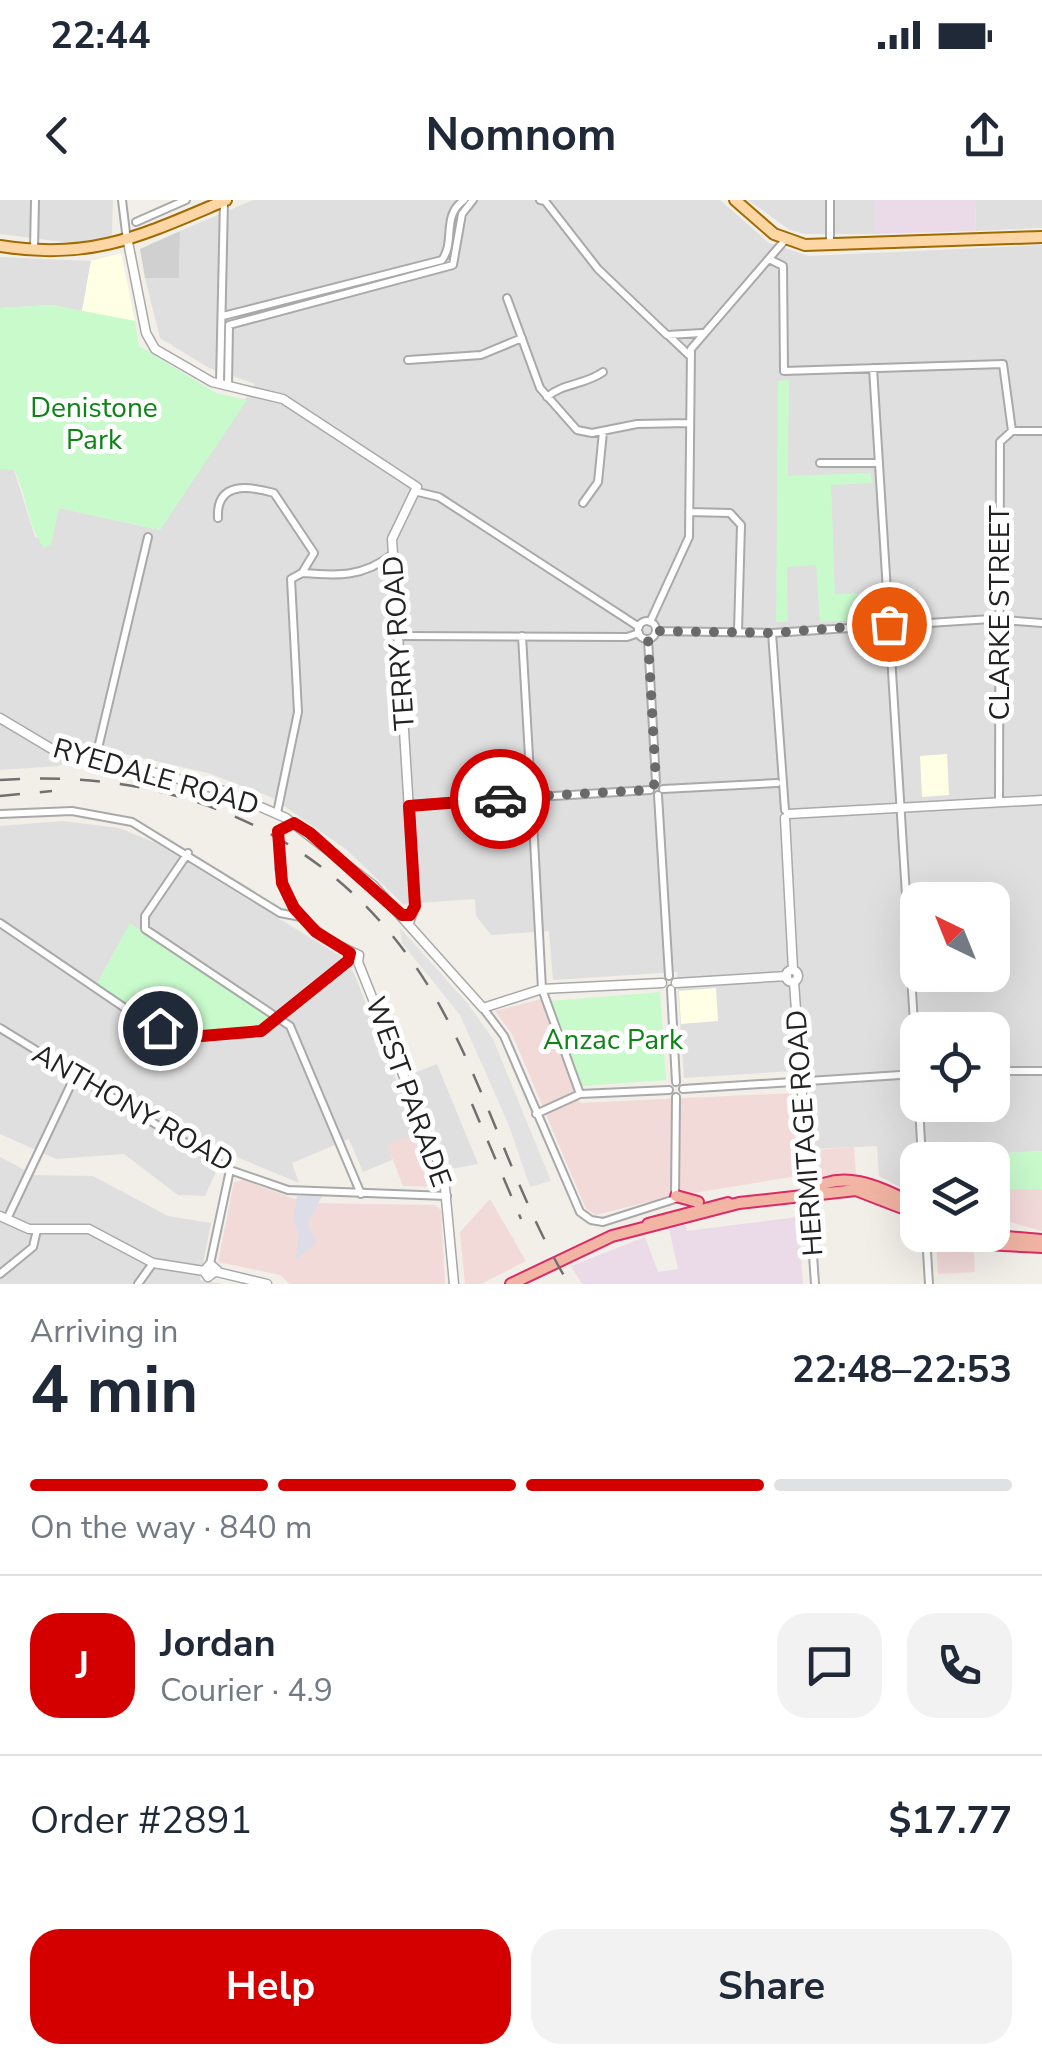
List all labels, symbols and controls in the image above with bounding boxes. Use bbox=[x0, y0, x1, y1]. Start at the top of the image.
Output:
text: 22:44 bbox=[50, 10, 151, 61]
text: Nomnom bbox=[426, 105, 616, 166]
icon: back bbox=[30, 108, 85, 163]
icon: share bbox=[957, 108, 1012, 163]
park label: Denistone Park bbox=[30, 389, 158, 459]
street label: CLARKE STREET bbox=[981, 505, 1019, 721]
street label: TERRY ROAD bbox=[374, 554, 424, 732]
pin bbox=[847, 582, 932, 667]
icon: bag bbox=[862, 597, 917, 652]
street label: RYEDALE ROAD bbox=[49, 729, 263, 825]
courier bbox=[450, 749, 550, 849]
icon: car bbox=[473, 772, 528, 827]
north arrow bbox=[900, 882, 1010, 992]
map controls bbox=[900, 882, 1010, 1252]
pin bbox=[118, 986, 203, 1071]
street label: WEST PARADE bbox=[356, 992, 460, 1192]
icon: home bbox=[133, 1001, 188, 1056]
street label: HERMITAGE ROAD bbox=[777, 1008, 833, 1258]
button: locate bbox=[900, 1012, 1010, 1122]
park label: Anzac Park bbox=[543, 1021, 684, 1059]
street label: ANTHONY ROAD bbox=[26, 1035, 240, 1181]
button: layers bbox=[900, 1142, 1010, 1252]
text: Arriving in bbox=[30, 1310, 178, 1353]
text: 22:48–22:53 bbox=[792, 1344, 1012, 1395]
text: 4 min bbox=[30, 1346, 198, 1435]
text: On the way · 840 m bbox=[30, 1506, 312, 1549]
button: chat bbox=[777, 1613, 882, 1718]
button: phone bbox=[907, 1613, 1012, 1718]
text: Jordan bbox=[160, 1618, 276, 1669]
text: J bbox=[76, 1640, 89, 1691]
text: Courier · 4.9 bbox=[160, 1669, 333, 1712]
text: Order #2891 bbox=[30, 1795, 252, 1846]
text: $17.77 bbox=[889, 1795, 1012, 1846]
button: Help bbox=[30, 1929, 511, 2044]
button: Share bbox=[531, 1929, 1012, 2044]

